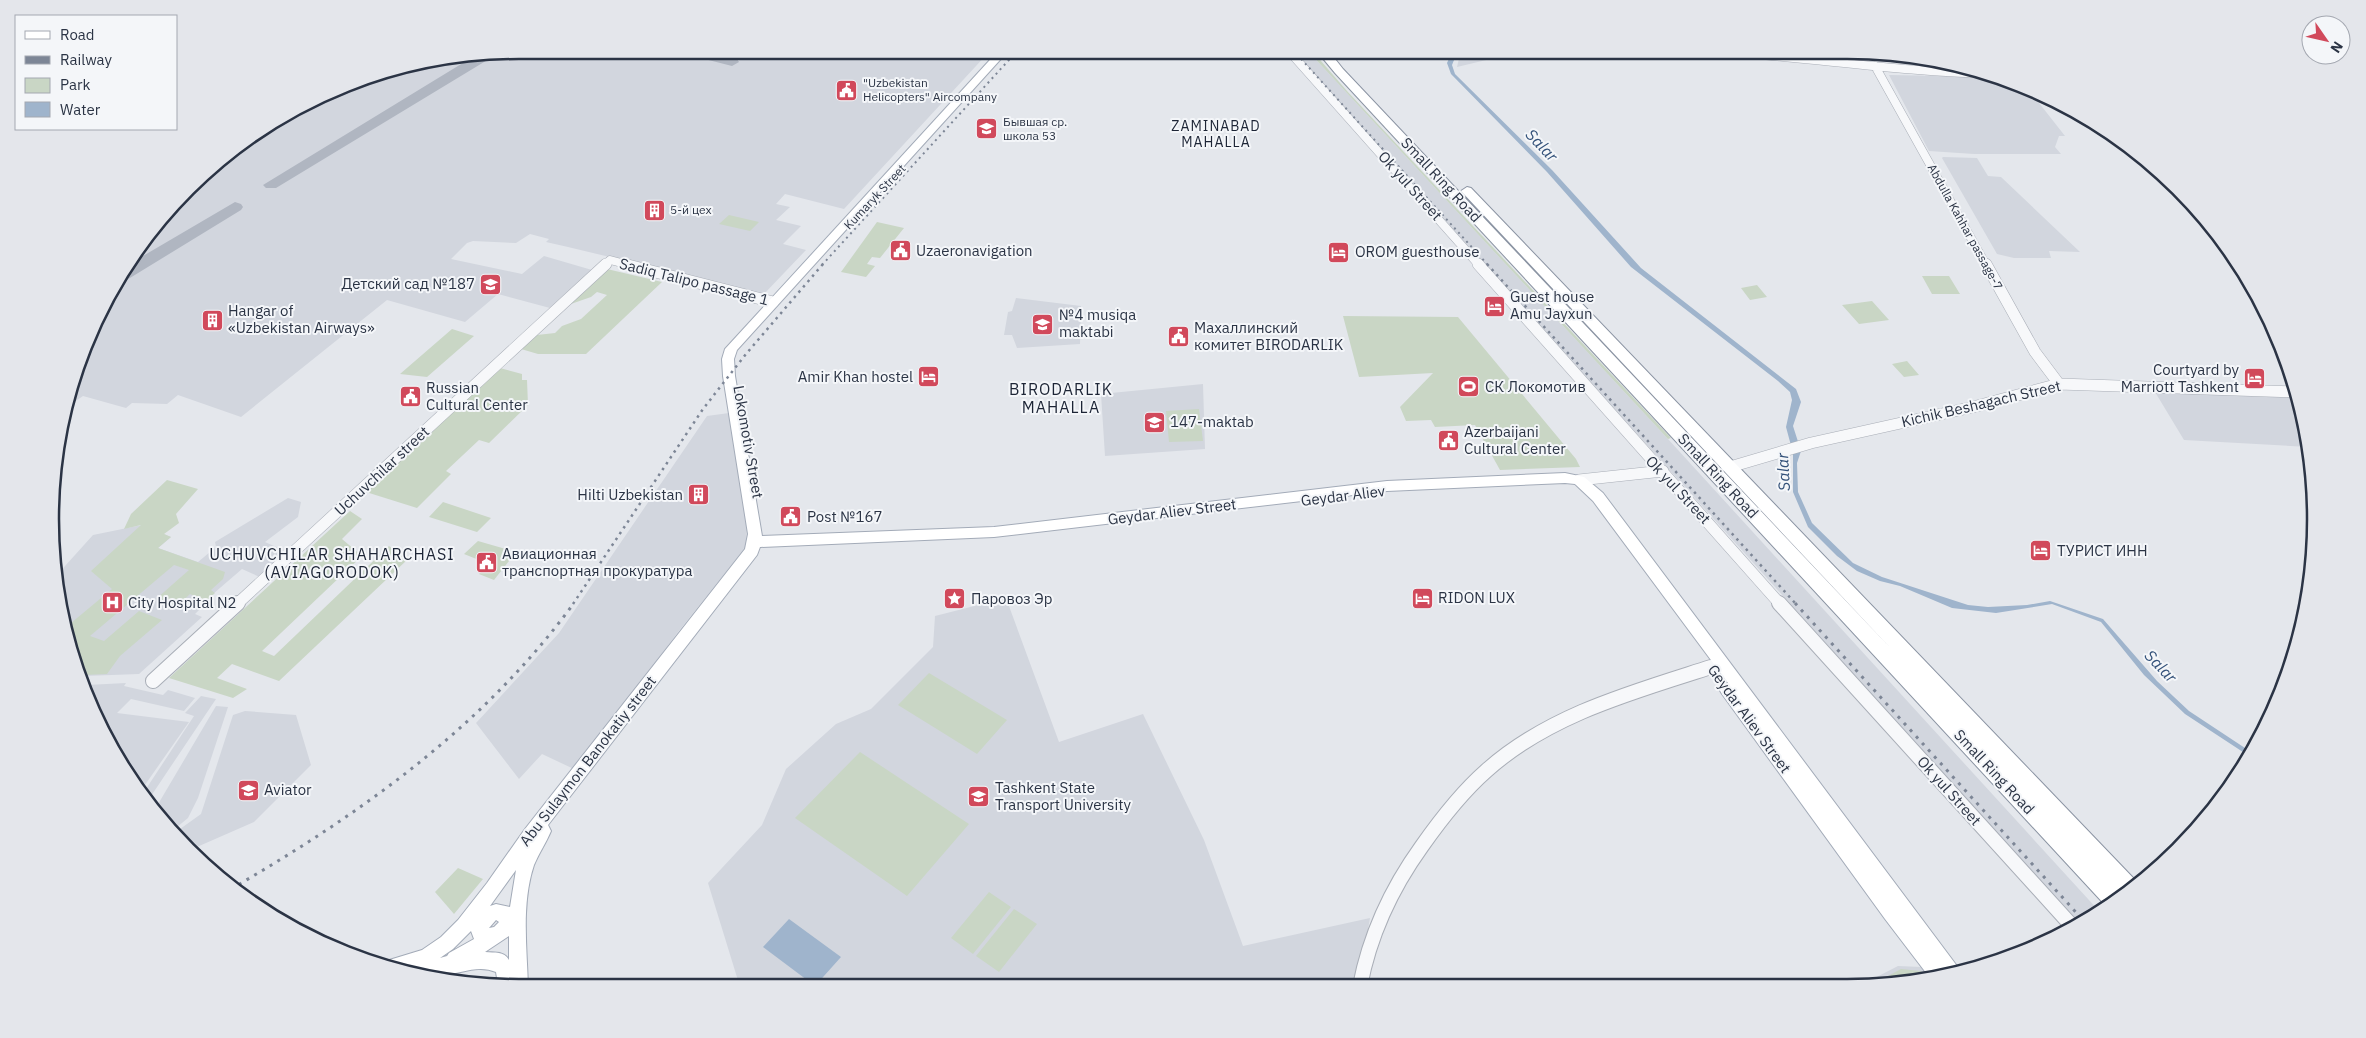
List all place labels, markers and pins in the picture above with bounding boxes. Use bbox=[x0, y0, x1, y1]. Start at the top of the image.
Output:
place label: "Uzbekistan Helicopters" Aircompany bbox=[863, 75, 997, 104]
public building icon: "Uzbekistan Helicopters" Aircompany bbox=[835, 78, 859, 102]
place label: Бывшая ср. школа 53 bbox=[1003, 114, 1067, 143]
school or university icon: Бывшая ср. школа 53 bbox=[975, 117, 999, 141]
building icon: 5-й цех bbox=[642, 198, 666, 222]
place label: 5-й цех bbox=[670, 202, 712, 217]
public building icon: Uzaeronavigation bbox=[888, 239, 912, 263]
hotel icon: OROM guesthouse bbox=[1327, 240, 1351, 264]
place label: Uzaeronavigation bbox=[916, 241, 1033, 260]
place label: OROM guesthouse bbox=[1355, 242, 1479, 261]
school or university icon: Детский сад №187 bbox=[479, 272, 503, 296]
place label: Детский сад №187 bbox=[341, 274, 475, 293]
place label: Guest house Amu Jayxun bbox=[1510, 287, 1594, 323]
hotel icon: Guest house Amu Jayxun bbox=[1482, 294, 1506, 318]
place label: Hangar of «Uzbekistan Airways» bbox=[228, 301, 375, 337]
place label: №4 musiqa maktabi bbox=[1059, 305, 1136, 341]
building icon: Hangar of «Uzbekistan Airways» bbox=[200, 308, 224, 332]
school or university icon: №4 musiqa maktabi bbox=[1031, 312, 1055, 336]
place label: Махаллинский комитет BIRODARLIK bbox=[1194, 318, 1344, 354]
public building icon: Махаллинский комитет BIRODARLIK bbox=[1166, 325, 1190, 349]
place label: Courtyard by Marriott Tashkent bbox=[2121, 360, 2240, 396]
hotel icon: Amir Khan hostel bbox=[917, 365, 941, 389]
place label: Amir Khan hostel bbox=[798, 367, 913, 386]
hotel icon: Courtyard by Marriott Tashkent bbox=[2243, 367, 2267, 391]
sports icon: СК Локомотив bbox=[1457, 375, 1481, 399]
place label: СК Локомотив bbox=[1485, 377, 1586, 396]
place label: Russian Cultural Center bbox=[426, 378, 528, 414]
public building icon: Russian Cultural Center bbox=[398, 385, 422, 409]
school or university icon: 147-maktab bbox=[1142, 410, 1166, 434]
place label: 147-maktab bbox=[1170, 412, 1254, 431]
place label: Azerbaijani Cultural Center bbox=[1464, 422, 1566, 458]
public building icon: Azerbaijani Cultural Center bbox=[1436, 429, 1460, 453]
building icon: Hilti Uzbekistan bbox=[687, 483, 711, 507]
place label: Hilti Uzbekistan bbox=[577, 485, 683, 504]
public building icon: Post №167 bbox=[779, 505, 803, 529]
place label: Post №167 bbox=[807, 507, 883, 526]
hotel icon: ТУРИСТ ИНН bbox=[2029, 539, 2053, 563]
place label: ТУРИСТ ИНН bbox=[2057, 541, 2148, 560]
place label: Авиационная транспортная прокуратура bbox=[502, 544, 692, 580]
public building icon: Авиационная транспортная прокуратура bbox=[474, 551, 498, 575]
hotel icon: RIDON LUX bbox=[1410, 586, 1434, 610]
place icon: Паровоз Эр bbox=[943, 587, 967, 611]
place label: RIDON LUX bbox=[1438, 588, 1515, 607]
place label: Паровоз Эр bbox=[971, 589, 1052, 608]
hospital icon: City Hospital N2 bbox=[100, 591, 124, 615]
place label: City Hospital N2 bbox=[128, 593, 237, 612]
school or university icon: Aviator bbox=[236, 778, 260, 802]
place label: Tashkent State Transport University bbox=[995, 778, 1131, 814]
place label: Aviator bbox=[264, 780, 312, 799]
school or university icon: Tashkent State Transport University bbox=[967, 785, 991, 809]

